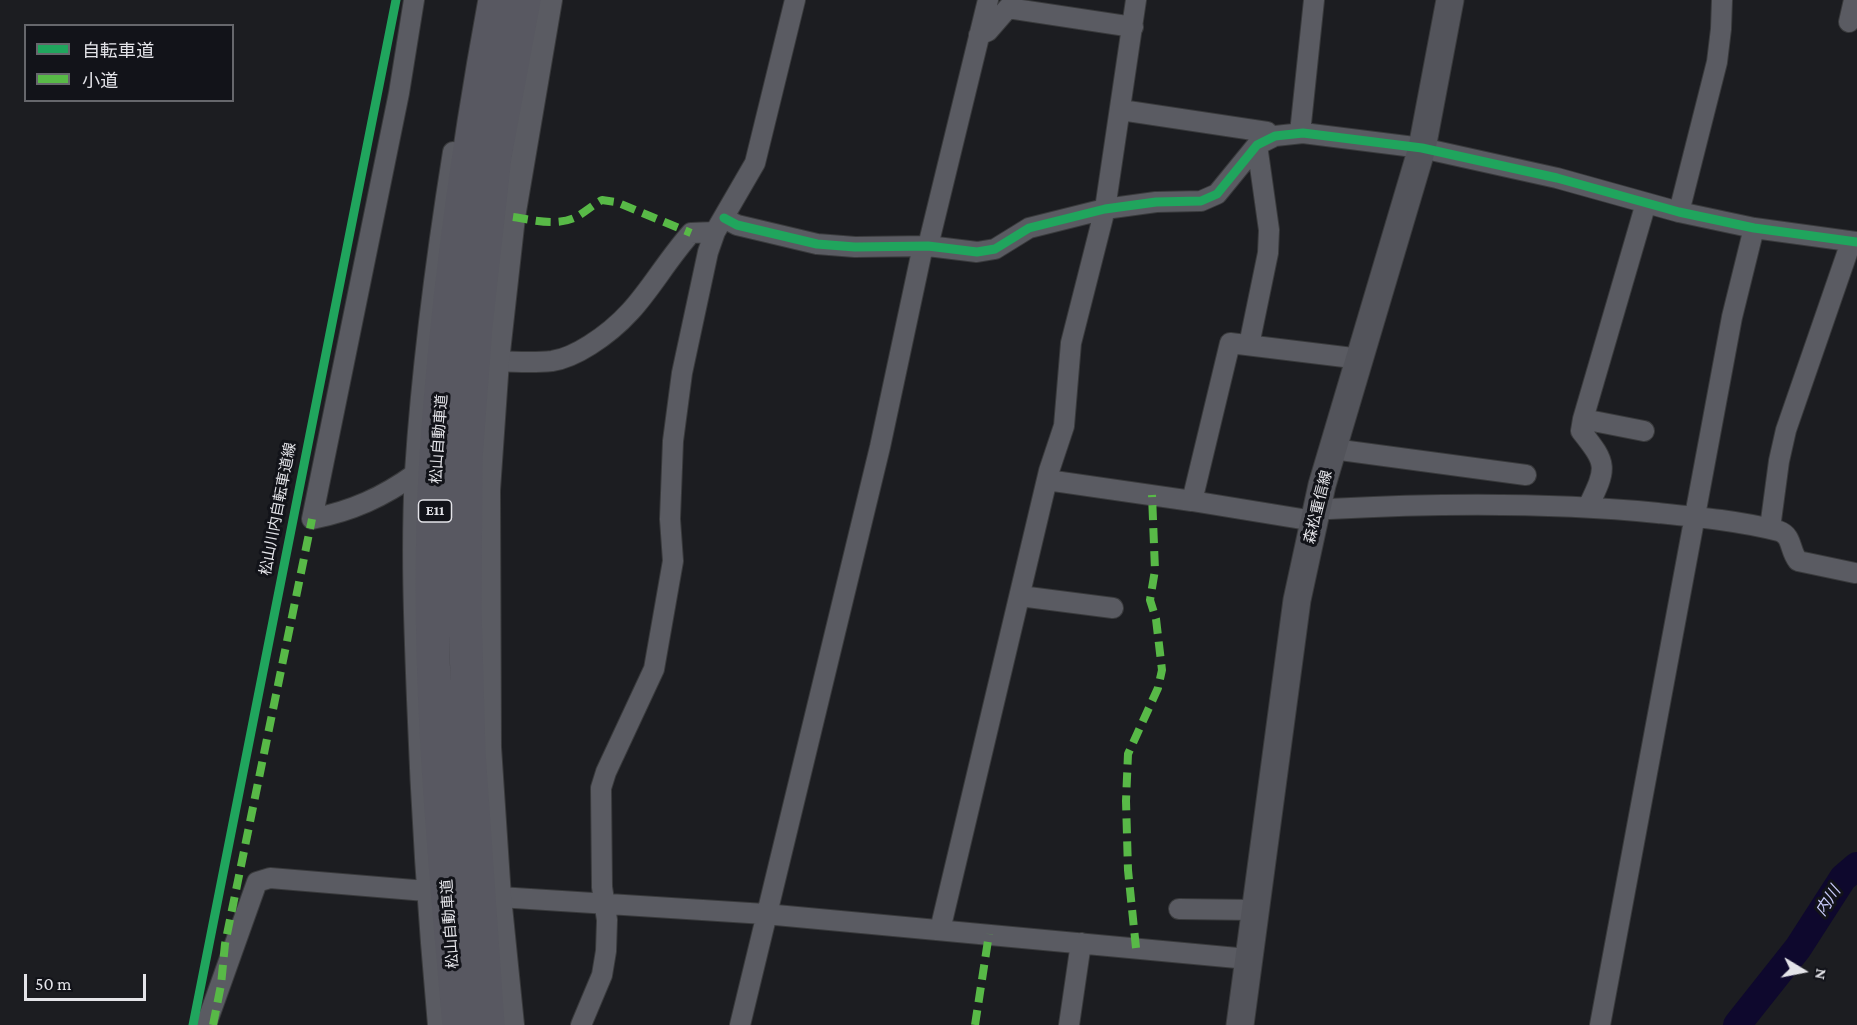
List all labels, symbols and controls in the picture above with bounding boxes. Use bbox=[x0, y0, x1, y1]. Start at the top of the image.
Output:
legend bbox=[24, 24, 234, 102]
text: 自転車道 bbox=[82, 41, 154, 61]
text: 小道 bbox=[82, 71, 118, 91]
street label: 松山自動車道 bbox=[427, 393, 451, 485]
street label: 松山川内自転車道線 bbox=[256, 441, 300, 577]
street label: 森松重信線 bbox=[1300, 468, 1336, 546]
road number: E11 bbox=[418, 500, 452, 522]
street label: 松山自動車道 bbox=[438, 878, 462, 970]
water label: 内川 bbox=[1811, 882, 1845, 920]
north arrow bbox=[1773, 941, 1833, 1001]
scale bar bbox=[27, 962, 148, 1000]
text: N bbox=[1812, 967, 1831, 981]
text: 50 m bbox=[35, 974, 72, 994]

